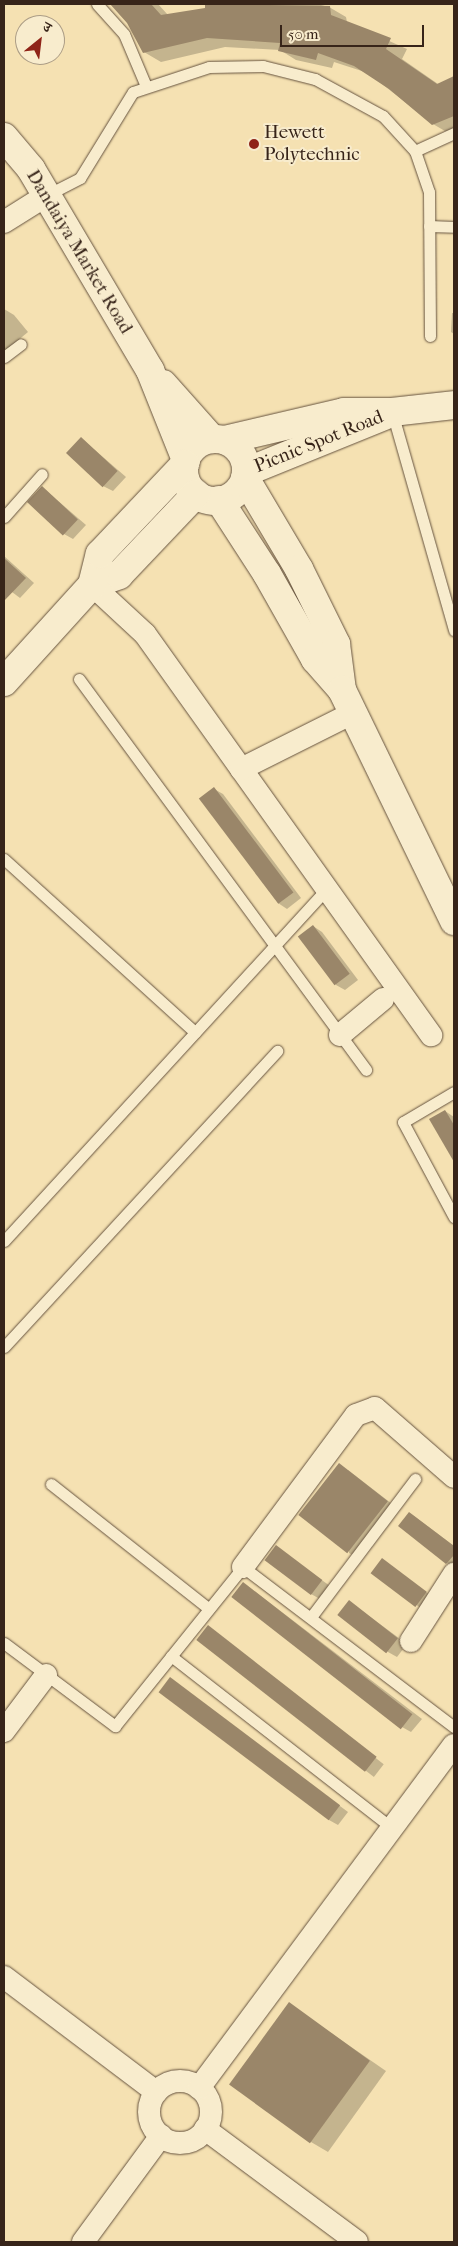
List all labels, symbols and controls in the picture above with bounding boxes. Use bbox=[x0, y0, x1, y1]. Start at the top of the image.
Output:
north arrow bbox=[15, 15, 65, 65]
scale bar bbox=[283, 15, 427, 47]
text: उ bbox=[40, 18, 54, 36]
text: 50 m bbox=[288, 25, 318, 43]
place label: Hewett Polytechnic bbox=[264, 122, 360, 166]
marker: Hewett Polytechnic bbox=[248, 138, 260, 150]
street label: Dandaiya Market Road bbox=[21, 166, 137, 338]
street label: Picnic Spot Road bbox=[251, 406, 387, 478]

